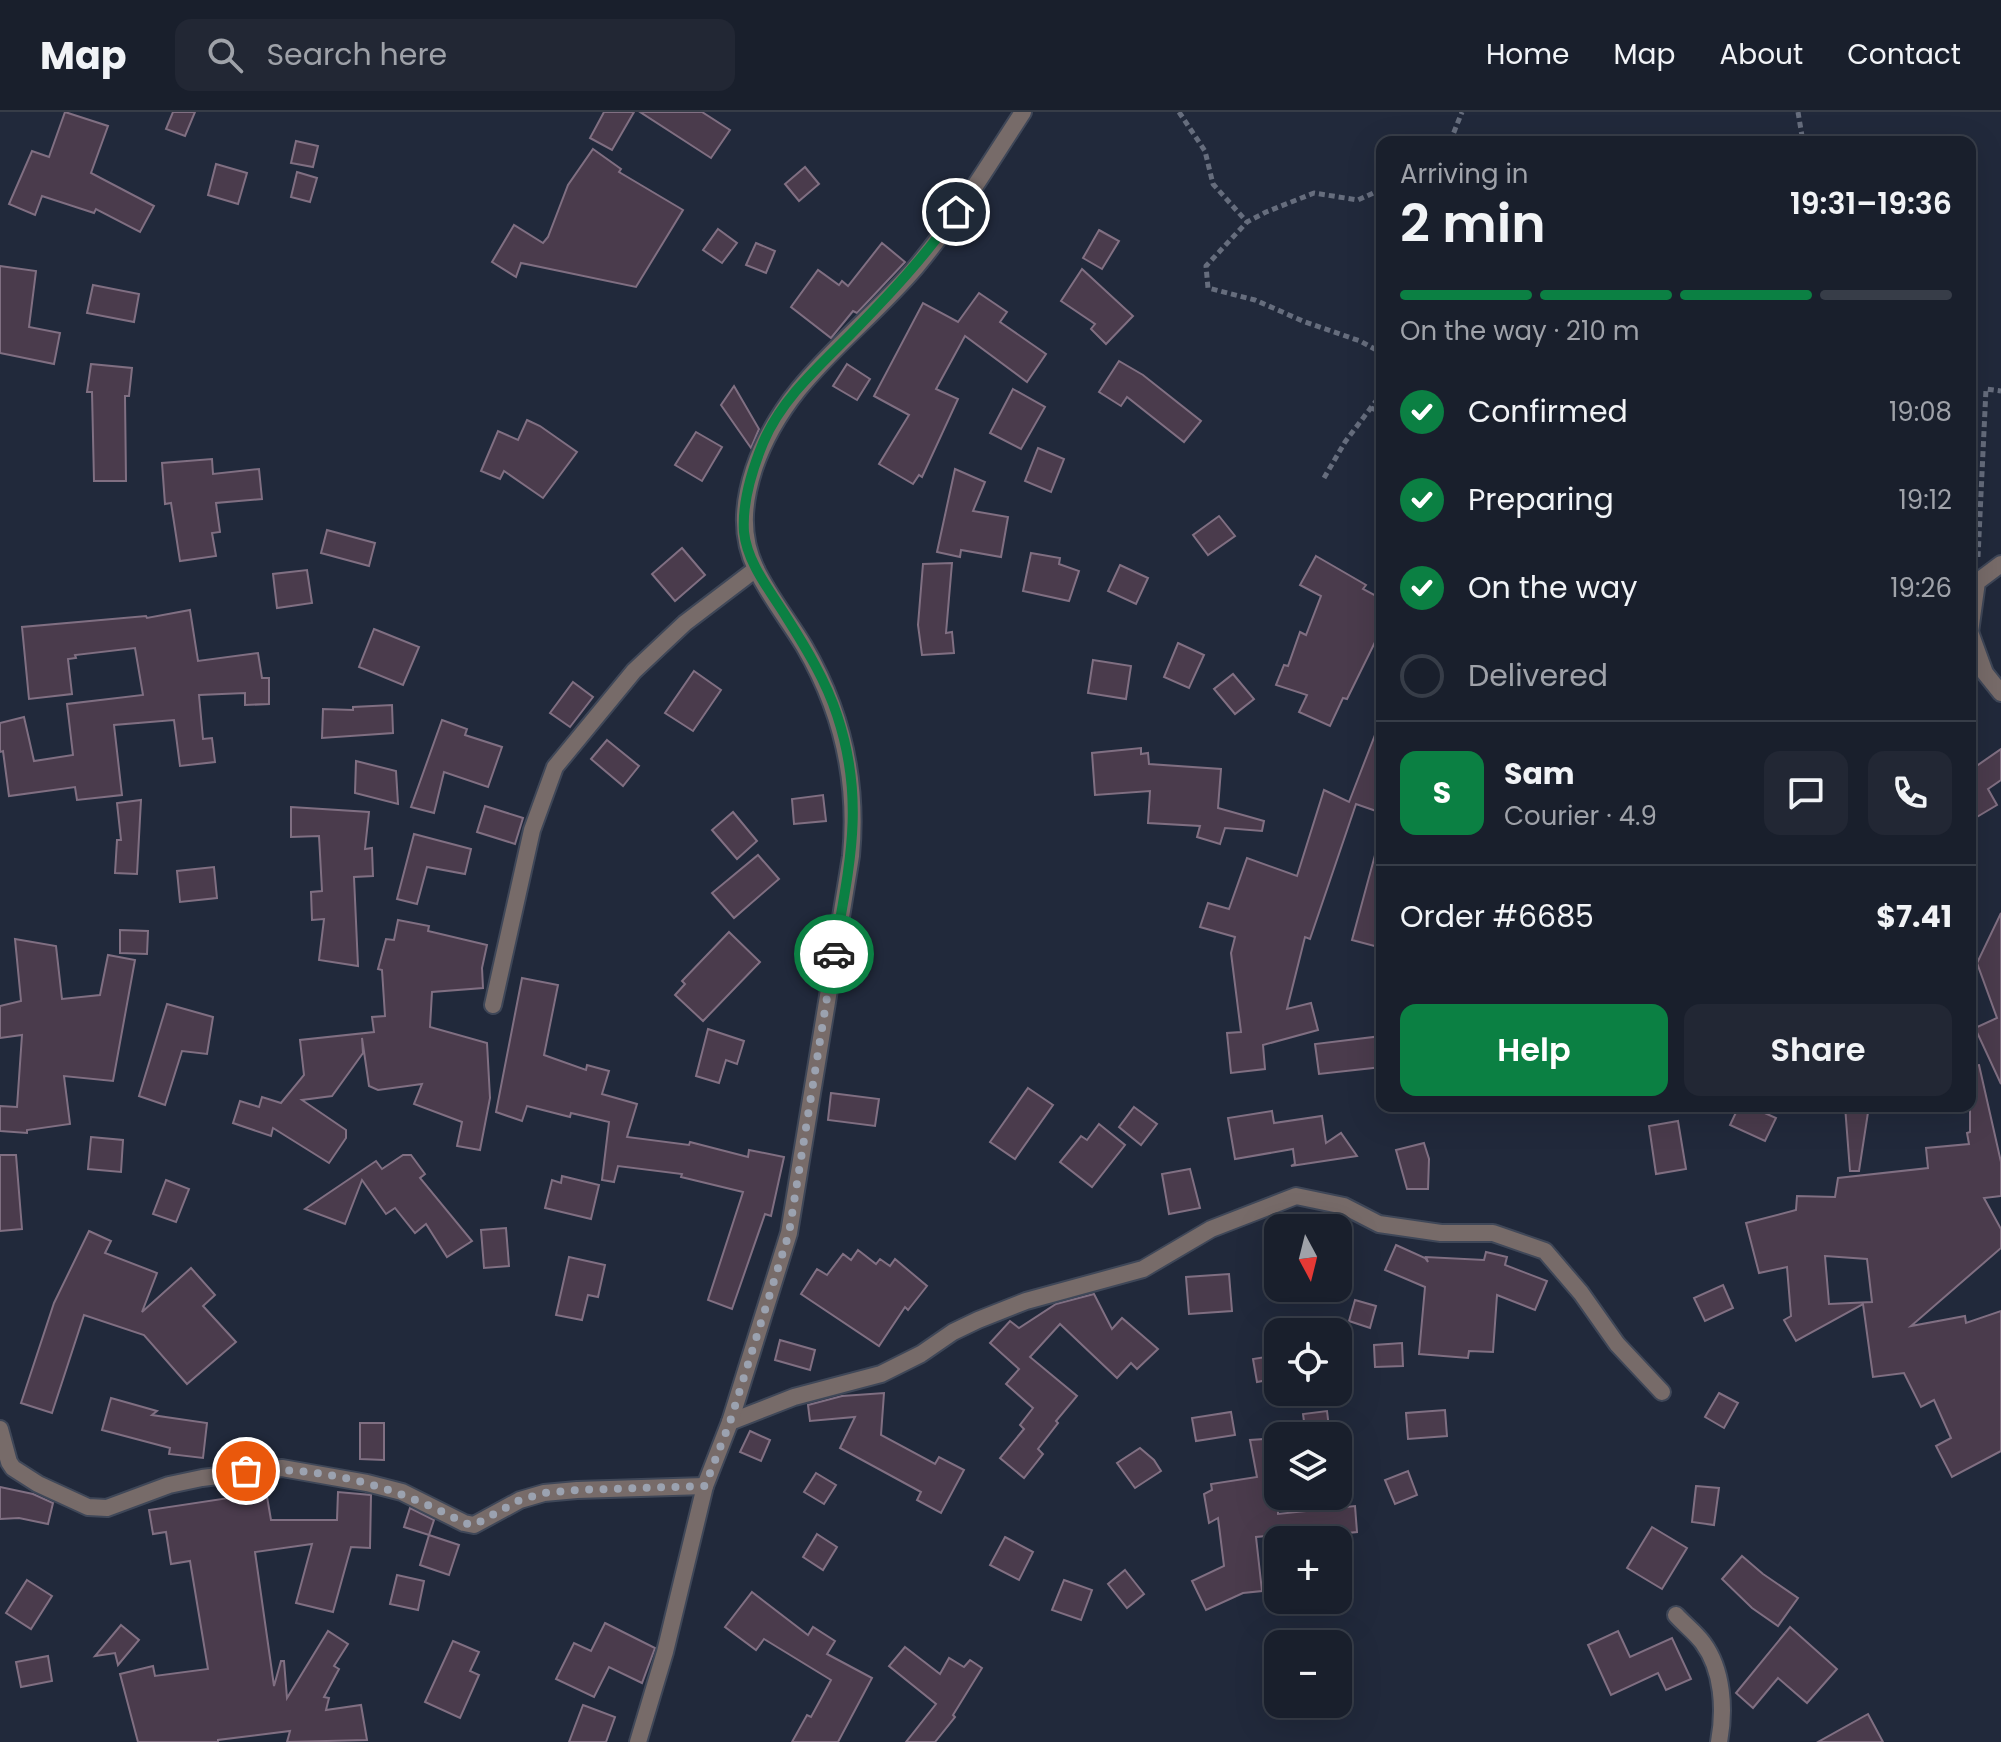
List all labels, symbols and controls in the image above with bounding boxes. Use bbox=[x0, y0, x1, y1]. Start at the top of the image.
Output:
search box bbox=[175, 19, 735, 91]
text: Map bbox=[40, 29, 127, 82]
icon: search bbox=[203, 33, 247, 77]
text: Search here bbox=[267, 33, 447, 76]
text: Home bbox=[1486, 35, 1569, 74]
text: Map bbox=[1613, 35, 1675, 74]
text: About bbox=[1719, 35, 1803, 74]
text: Contact bbox=[1847, 35, 1961, 74]
text: Arriving in bbox=[1400, 156, 1529, 192]
pin bbox=[922, 178, 990, 246]
text: 19:31–19:36 bbox=[1790, 182, 1952, 225]
text: 2 min bbox=[1400, 187, 1546, 260]
icon: home bbox=[934, 190, 978, 234]
text: On the way · 210 m bbox=[1400, 313, 1639, 349]
icon: check bbox=[1400, 390, 1444, 434]
text: Confirmed bbox=[1468, 390, 1628, 433]
text: 19:08 bbox=[1889, 394, 1952, 430]
icon: check bbox=[1400, 478, 1444, 522]
text: Preparing bbox=[1468, 478, 1614, 521]
text: 19:12 bbox=[1898, 482, 1952, 518]
icon: check bbox=[1400, 566, 1444, 610]
text: On the way bbox=[1468, 566, 1637, 609]
text: 19:26 bbox=[1890, 570, 1952, 606]
text: Delivered bbox=[1468, 654, 1608, 697]
button: chat bbox=[1764, 751, 1848, 835]
button: phone bbox=[1868, 751, 1952, 835]
text: Sam bbox=[1504, 752, 1575, 795]
text: S bbox=[1433, 771, 1451, 814]
text: Courier · 4.9 bbox=[1504, 798, 1657, 834]
text: Order #6685 bbox=[1400, 895, 1594, 938]
text: $7.41 bbox=[1876, 895, 1952, 938]
courier bbox=[794, 914, 874, 994]
icon: car bbox=[812, 932, 856, 976]
button: Help bbox=[1400, 1004, 1668, 1096]
button: Share bbox=[1684, 1004, 1952, 1096]
north arrow bbox=[1264, 1214, 1352, 1302]
map controls bbox=[1264, 1214, 1352, 1718]
button: locate bbox=[1264, 1318, 1352, 1406]
button: layers bbox=[1264, 1422, 1352, 1510]
pin bbox=[212, 1437, 280, 1505]
icon: bag bbox=[224, 1449, 268, 1493]
button: + bbox=[1264, 1526, 1352, 1614]
button: − bbox=[1264, 1630, 1352, 1718]

